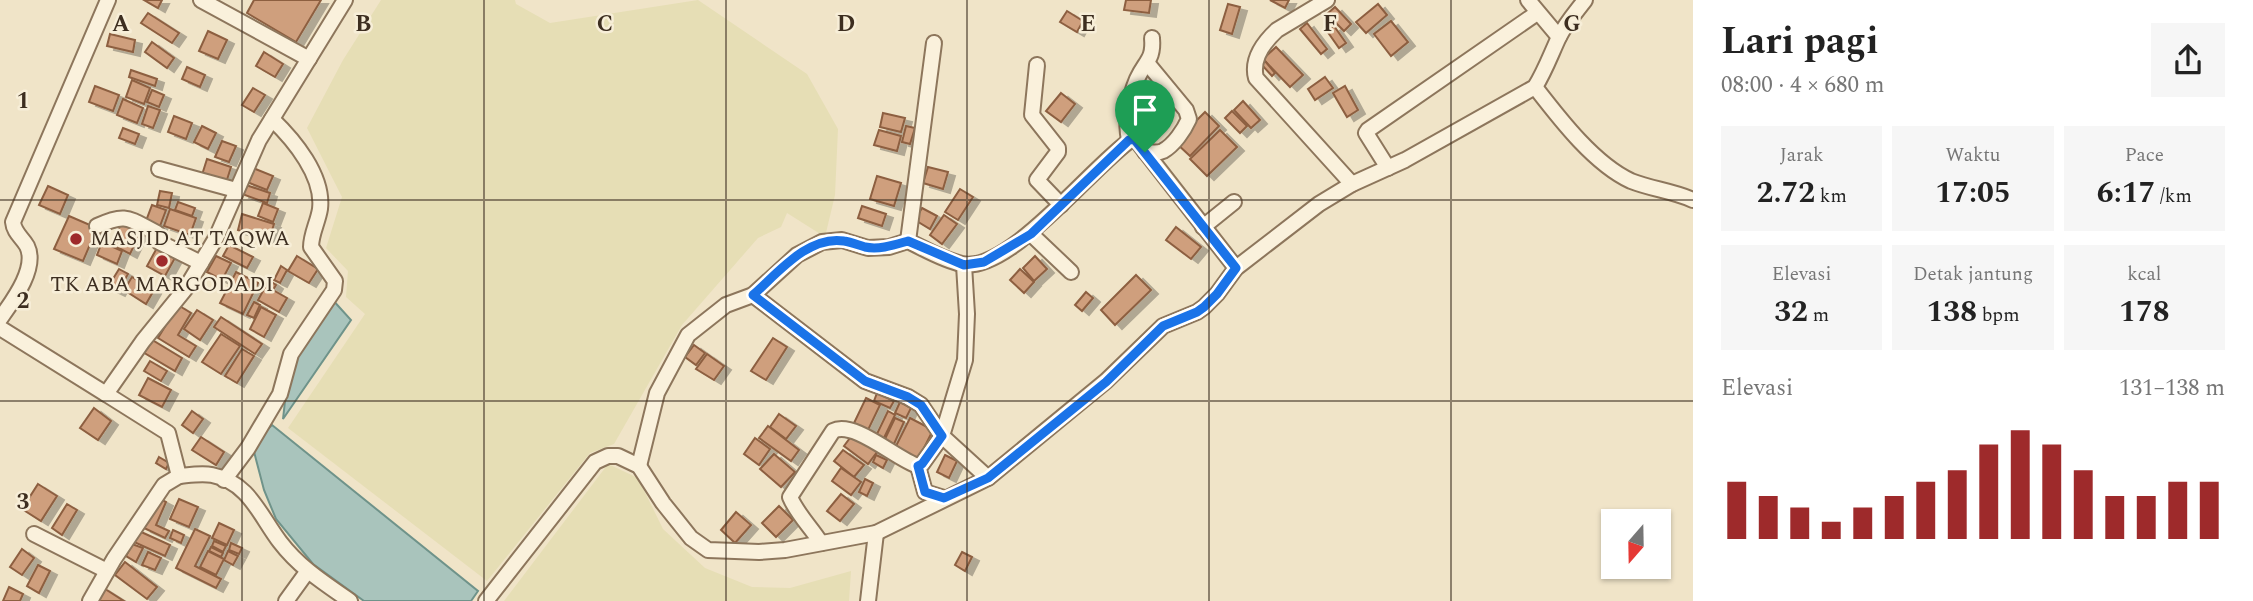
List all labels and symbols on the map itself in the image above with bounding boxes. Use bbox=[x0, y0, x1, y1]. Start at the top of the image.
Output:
text: A bbox=[112, 7, 130, 42]
text: B bbox=[355, 7, 371, 42]
text: C bbox=[597, 7, 613, 42]
text: D bbox=[837, 7, 855, 42]
text: E bbox=[1080, 7, 1096, 42]
text: F bbox=[1323, 7, 1337, 42]
text: G bbox=[1563, 7, 1581, 42]
pin bbox=[1115, 80, 1175, 152]
text: 1 bbox=[17, 84, 29, 119]
place label: MASJID AT TAQWA bbox=[90, 223, 290, 255]
marker: MASJID AT TAQWA bbox=[68, 231, 84, 247]
marker: TK ABA MARGODADI bbox=[154, 253, 170, 269]
place label: TK ABA MARGODADI bbox=[50, 269, 274, 301]
text: 2 bbox=[17, 284, 30, 319]
text: 3 bbox=[17, 485, 30, 520]
north arrow bbox=[1601, 509, 1671, 579]

